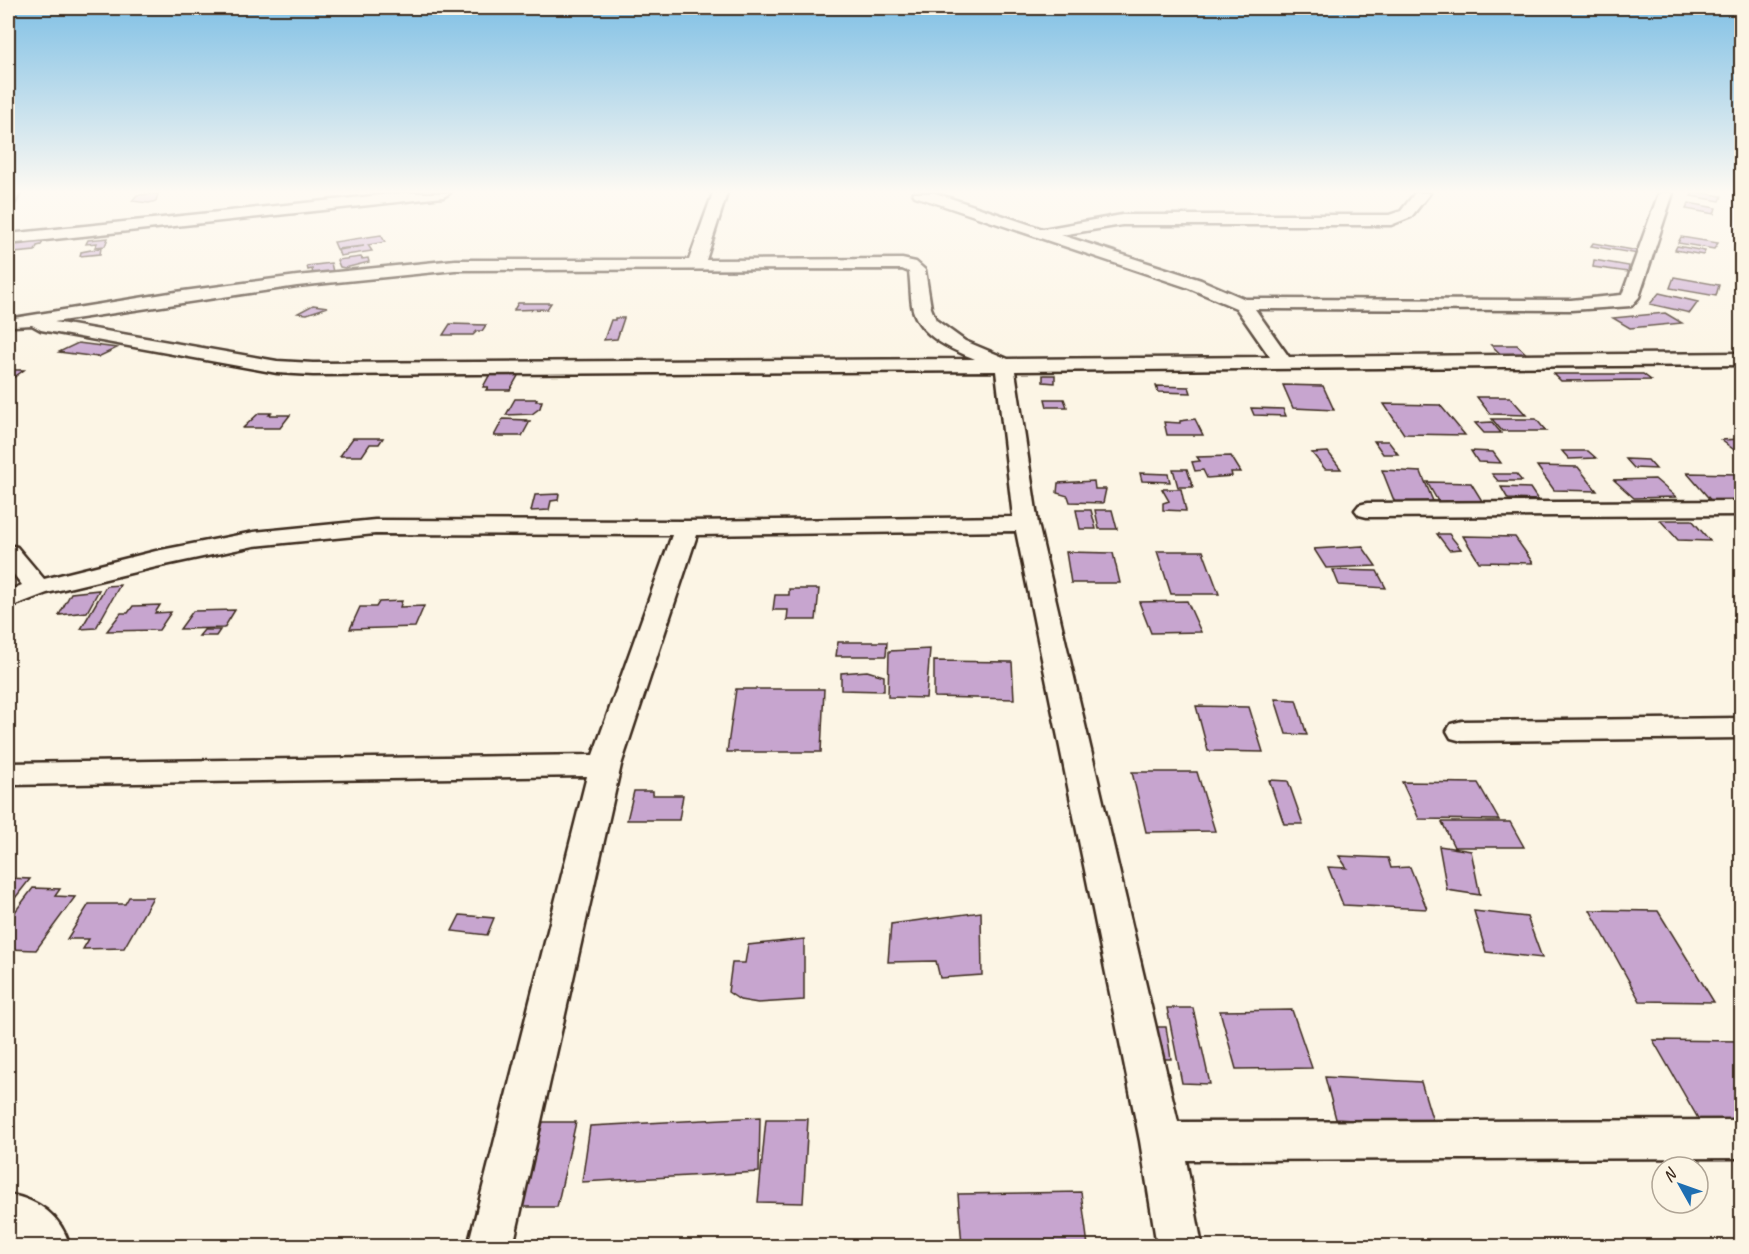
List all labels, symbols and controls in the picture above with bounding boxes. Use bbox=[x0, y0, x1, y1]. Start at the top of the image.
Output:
north arrow bbox=[1650, 1155, 1710, 1215]
text: N bbox=[1658, 1163, 1682, 1186]

